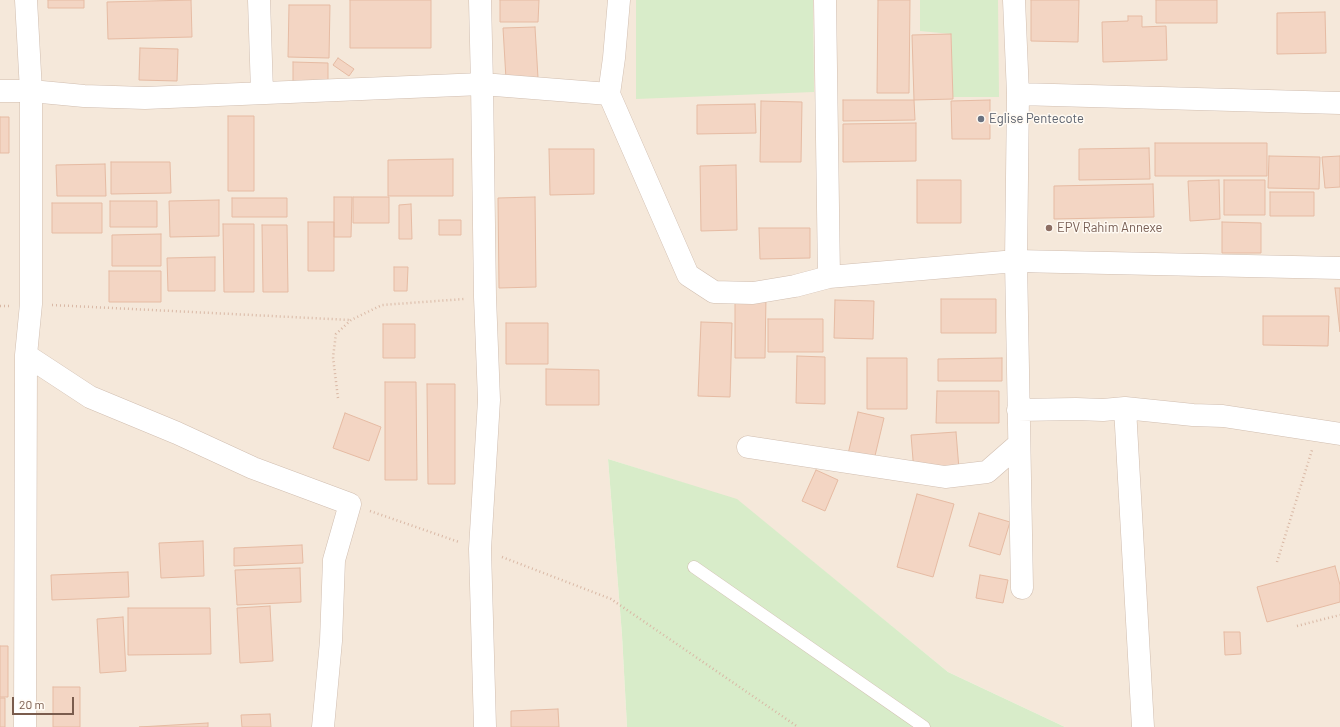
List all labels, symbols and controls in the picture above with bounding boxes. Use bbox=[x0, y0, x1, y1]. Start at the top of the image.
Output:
place label: Eglise Pentecote bbox=[989, 111, 1084, 127]
marker: Eglise Pentecote bbox=[976, 114, 986, 124]
place label: EPV Rahim Annexe bbox=[1057, 220, 1162, 236]
marker: EPV Rahim Annexe bbox=[1044, 223, 1054, 233]
scale bar bbox=[14, 689, 76, 715]
text: 20 m bbox=[19, 697, 45, 711]

